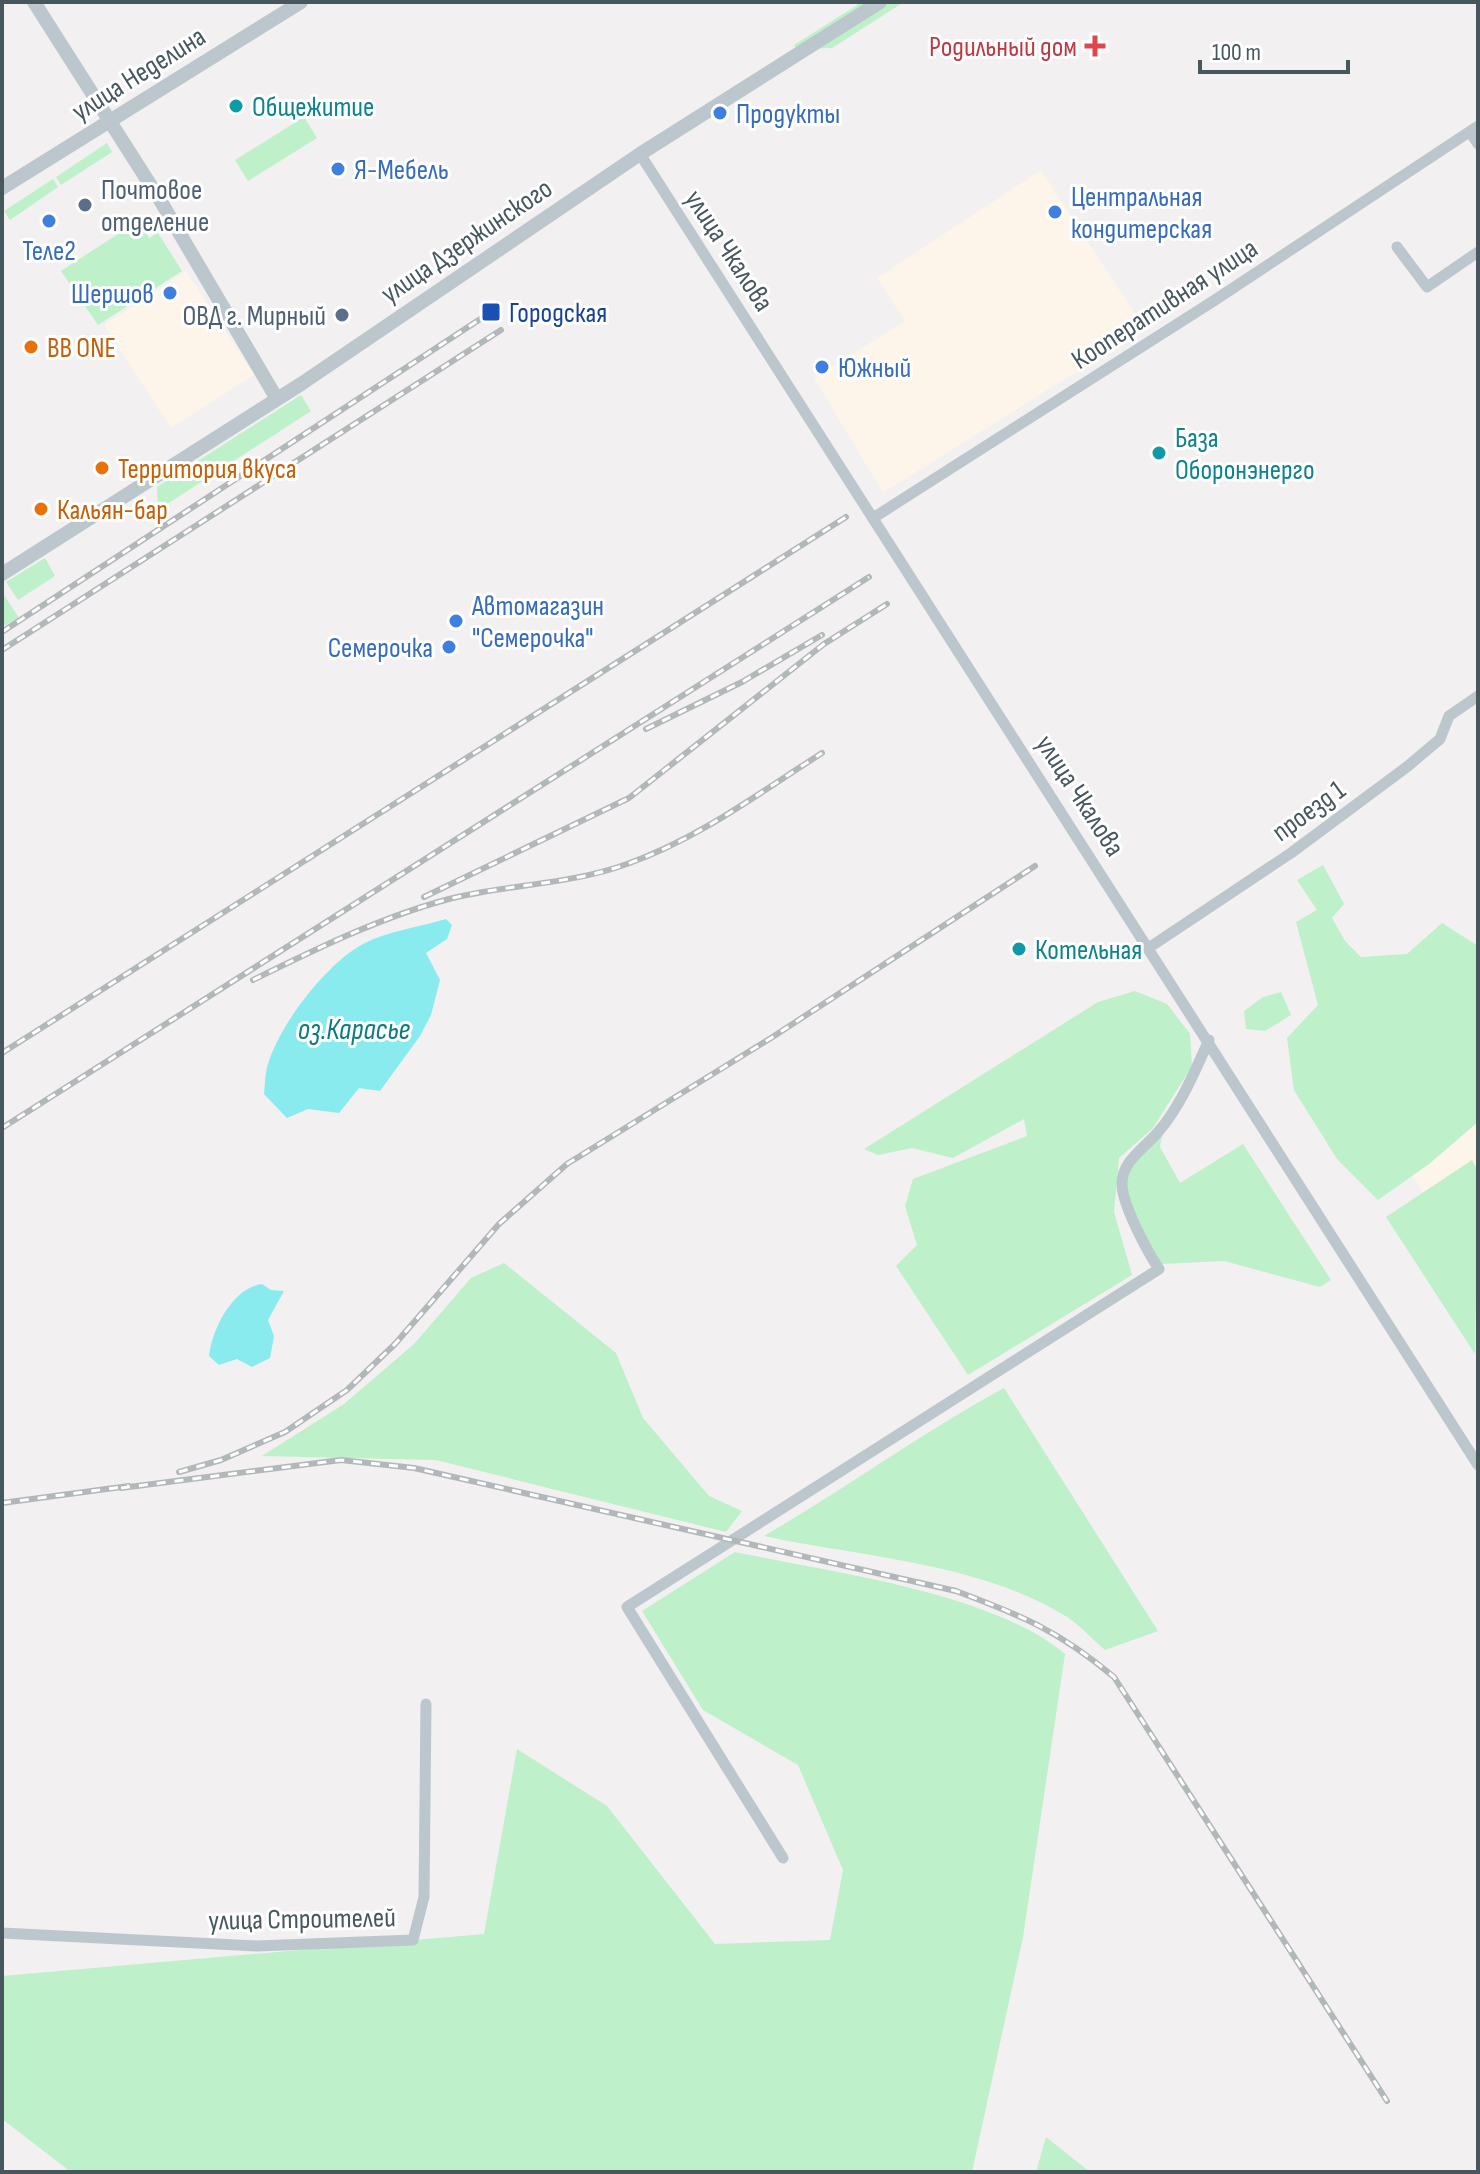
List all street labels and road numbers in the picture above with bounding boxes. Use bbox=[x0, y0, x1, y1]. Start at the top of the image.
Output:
street label: улица Неделина bbox=[66, 20, 212, 128]
street label: улица Дзержинского bbox=[375, 172, 559, 311]
street label: улица Чкалова bbox=[677, 184, 780, 318]
street label: Кооперативная улица bbox=[1066, 232, 1264, 377]
street label: улица Чкалова bbox=[1028, 729, 1131, 863]
street label: проезд 1 bbox=[1266, 774, 1352, 849]
street label: улица Строителей bbox=[208, 1901, 396, 1938]

